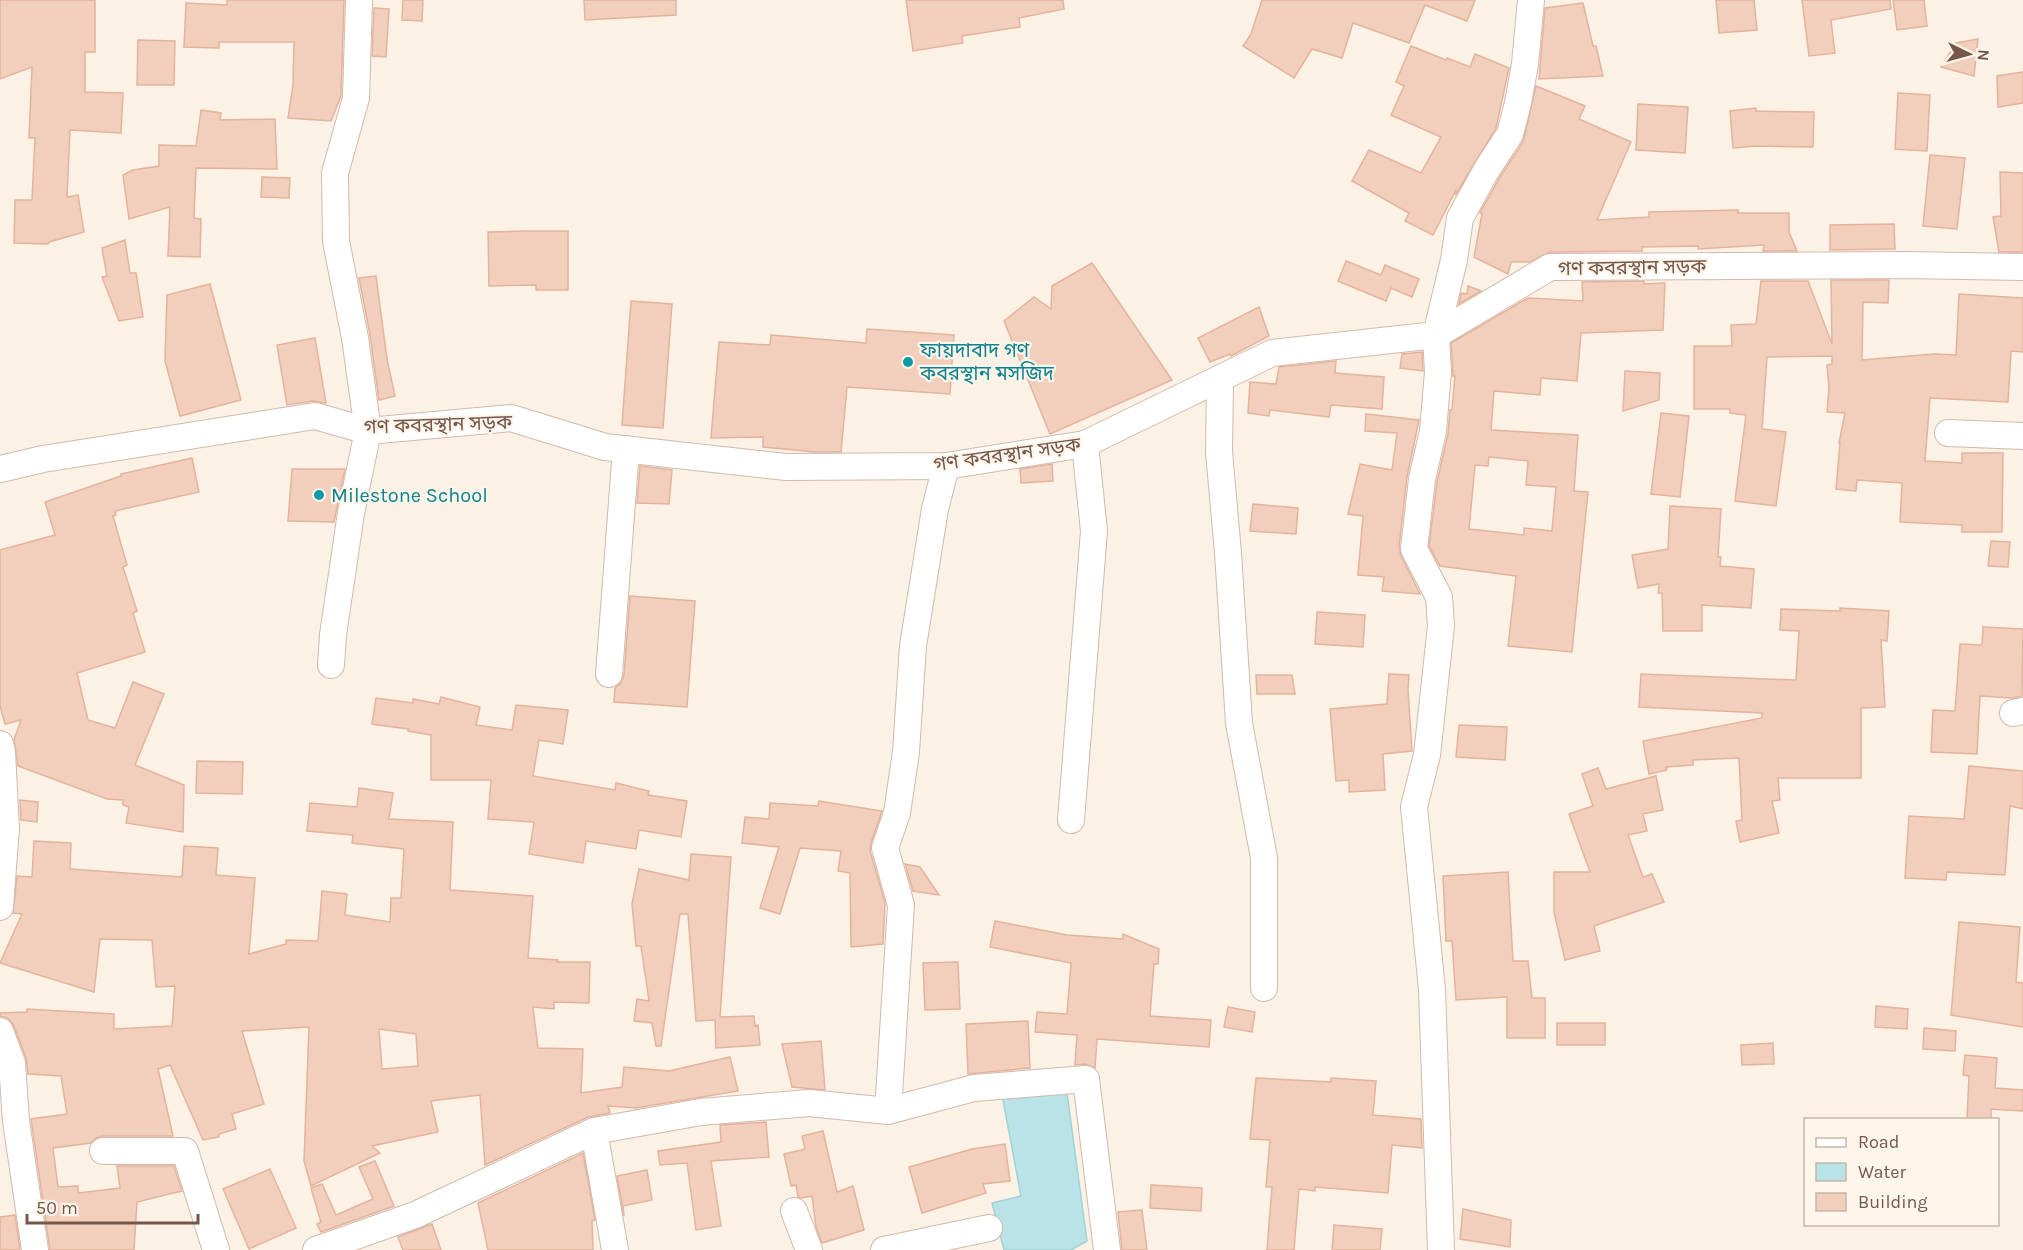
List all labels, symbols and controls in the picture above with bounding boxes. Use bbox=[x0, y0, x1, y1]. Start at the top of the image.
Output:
north arrow bbox=[1939, 24, 1999, 84]
text: N bbox=[1973, 49, 1993, 62]
street label: গণ কবরস্থান সড়ক bbox=[1558, 255, 1707, 280]
place label: ফায়দাবাদ গণ কবরস্থান মসজিদ bbox=[919, 339, 1055, 385]
marker: ফায়দাবাদ গণ কবরস্থান মসজিদ bbox=[901, 355, 915, 369]
street label: গণ কবরস্থান সড়ক bbox=[363, 410, 513, 439]
street label: গণ কবরস্থান সড়ক bbox=[932, 433, 1083, 476]
place label: Milestone School bbox=[331, 484, 488, 507]
marker: Milestone School bbox=[312, 488, 326, 502]
legend bbox=[1804, 1118, 1999, 1226]
text: Road bbox=[1858, 1131, 1899, 1153]
text: Water bbox=[1858, 1161, 1906, 1183]
scale bar bbox=[27, 1187, 198, 1225]
text: Building bbox=[1858, 1191, 1928, 1213]
text: 50 m bbox=[36, 1197, 78, 1219]

